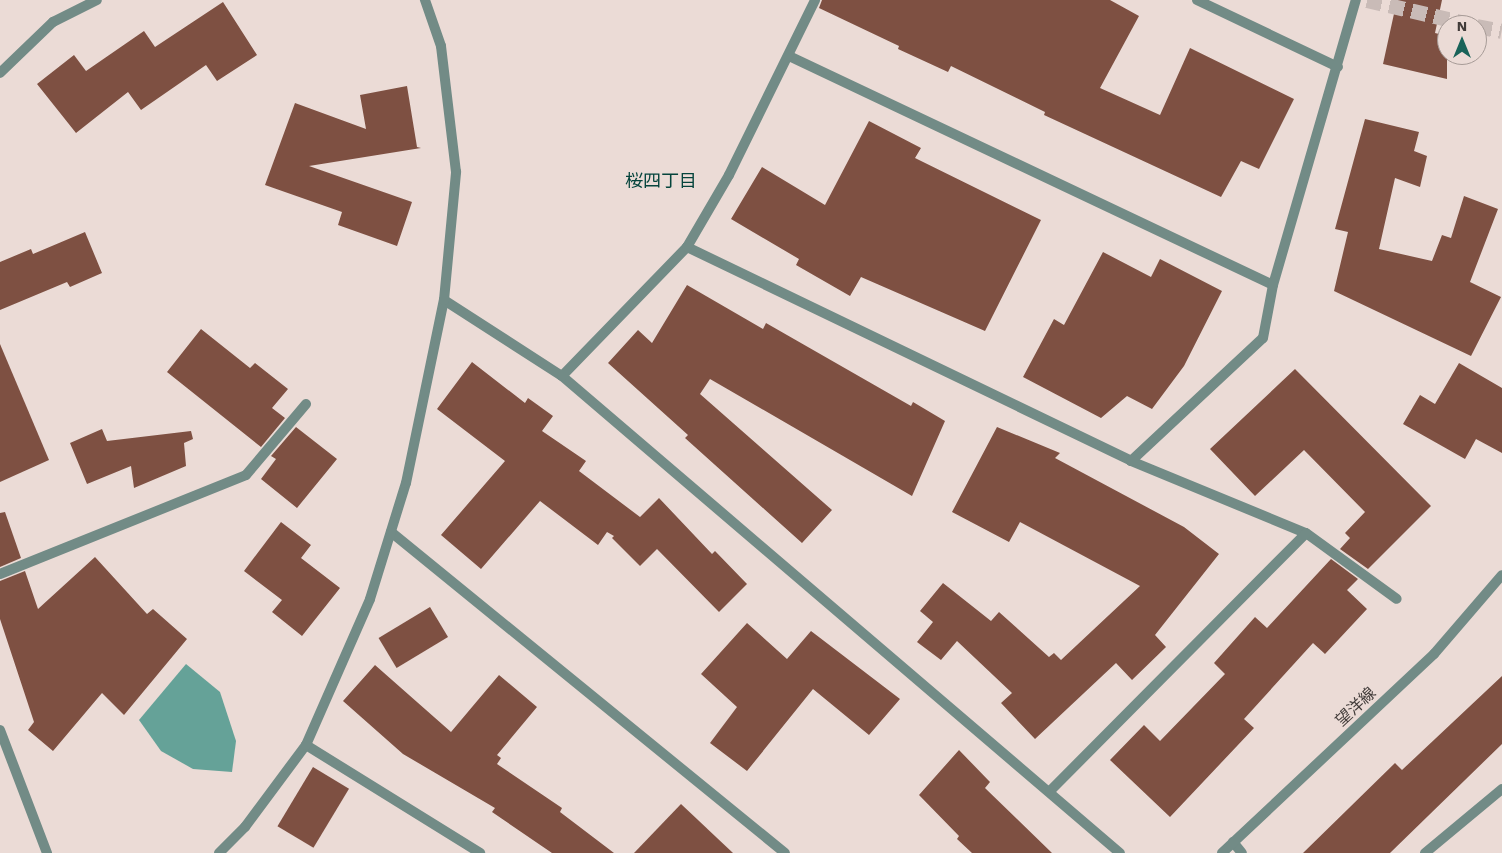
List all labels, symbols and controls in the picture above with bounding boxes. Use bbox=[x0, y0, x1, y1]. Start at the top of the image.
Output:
north arrow bbox=[1437, 15, 1487, 65]
text: N bbox=[1457, 18, 1467, 34]
district label: 桜四丁目 bbox=[625, 170, 697, 192]
street label: 望洋線 bbox=[1332, 684, 1380, 730]

